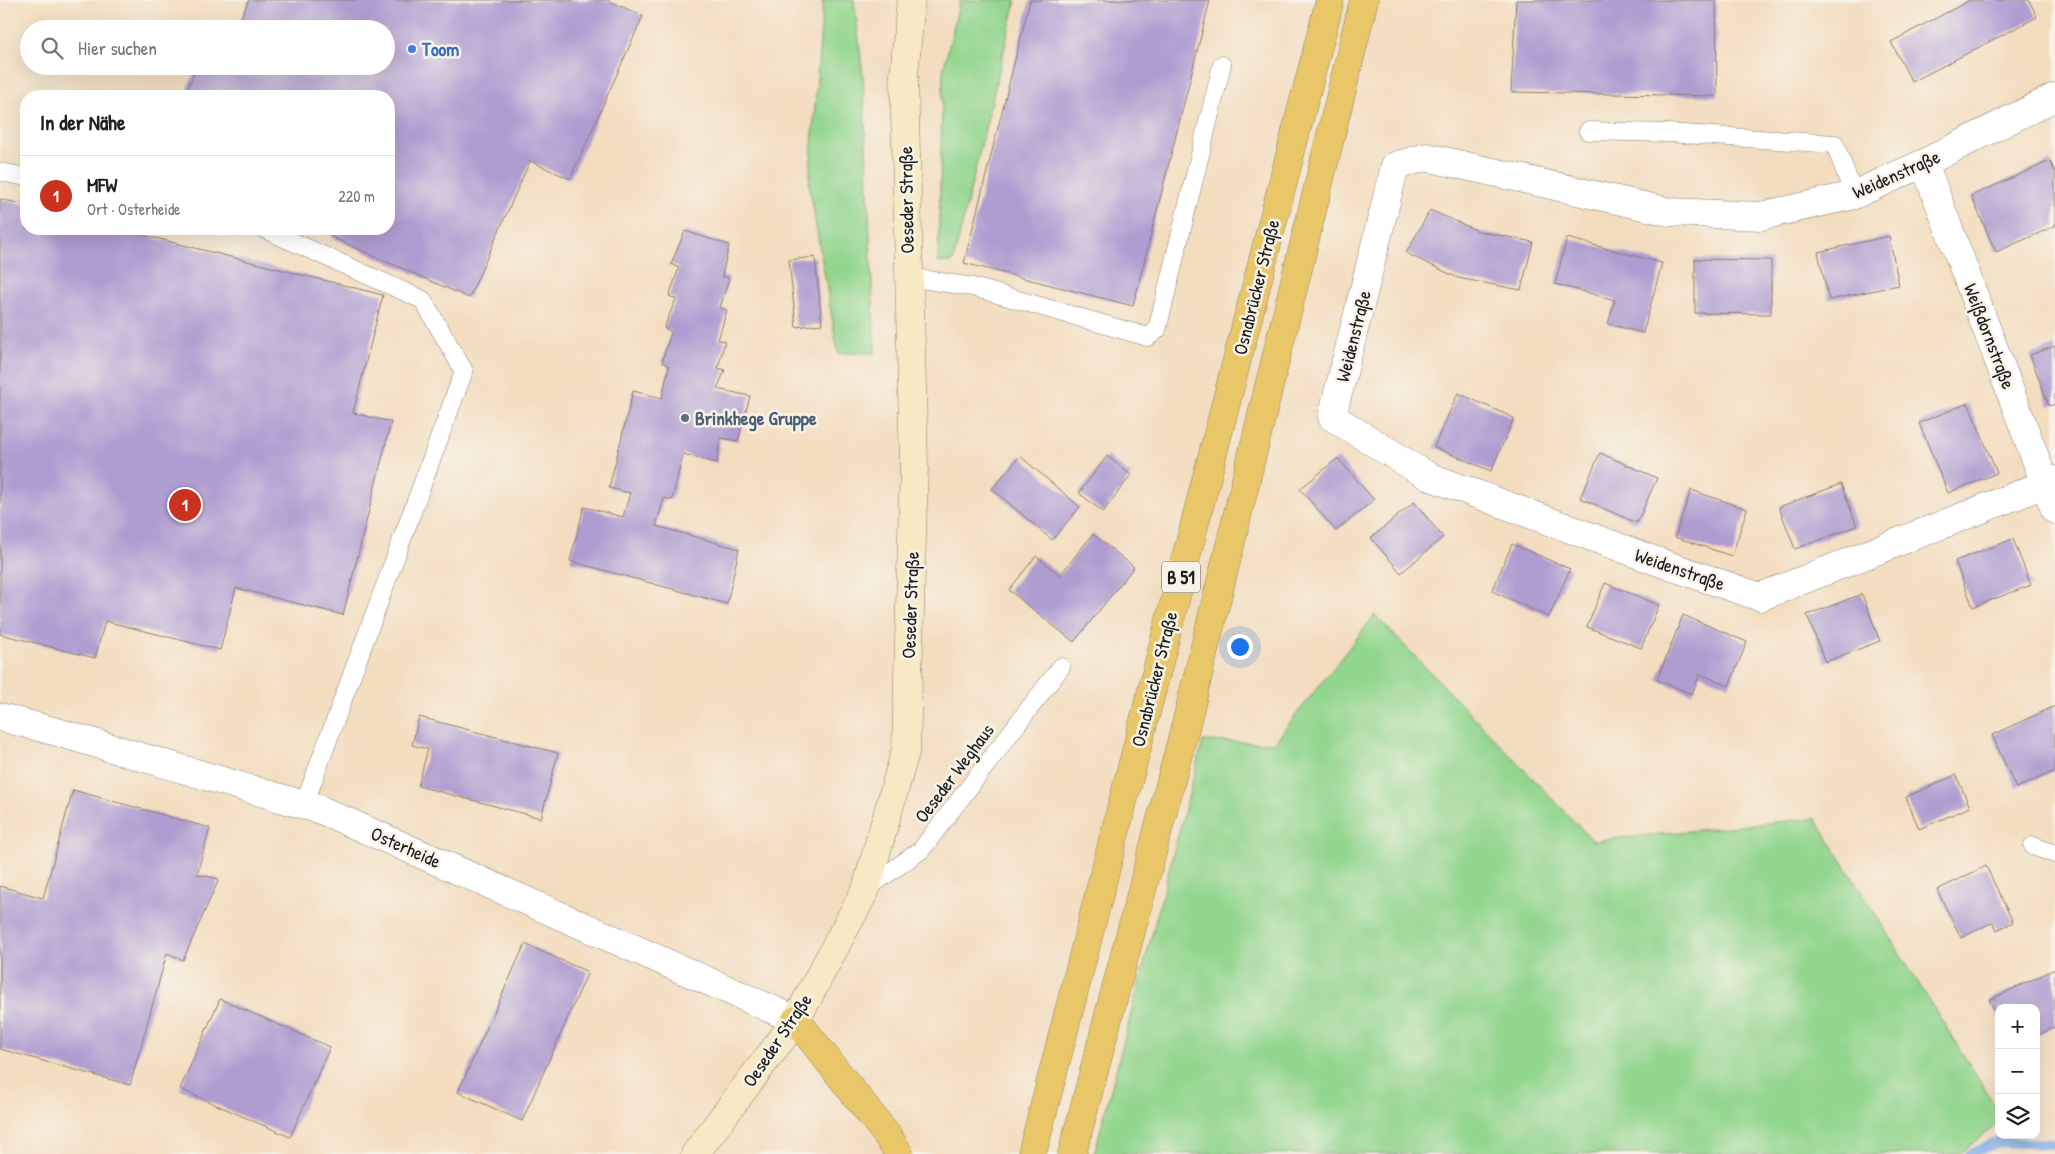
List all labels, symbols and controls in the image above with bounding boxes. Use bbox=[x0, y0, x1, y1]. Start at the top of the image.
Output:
search box bbox=[20, 20, 395, 75]
icon: search bbox=[38, 34, 66, 62]
text: Hier suchen bbox=[78, 35, 157, 61]
place label: Toom bbox=[421, 36, 459, 62]
marker: Toom bbox=[406, 43, 418, 55]
text: In der Nähe bbox=[40, 108, 125, 137]
street label: Weidenstraße bbox=[1848, 143, 1944, 205]
street label: Oeseder Straße bbox=[892, 146, 920, 254]
text: MFW bbox=[87, 172, 117, 198]
text: 1 bbox=[53, 185, 59, 207]
text: 220 m bbox=[338, 185, 375, 207]
text: Ort · Osterheide bbox=[87, 198, 181, 220]
street label: Osnabrücker Straße bbox=[1227, 216, 1286, 357]
street label: Weißdornstraße bbox=[1958, 280, 2022, 393]
street label: Weidenstraße bbox=[1329, 287, 1377, 384]
place label: Brinkhege Gruppe bbox=[695, 405, 817, 432]
marker: Brinkhege Gruppe bbox=[679, 412, 691, 424]
pin: 1 bbox=[169, 486, 201, 524]
street label: Weidenstraße bbox=[1632, 542, 1729, 597]
street label: Oeseder Straße bbox=[895, 550, 925, 659]
road number: B 51 bbox=[1162, 562, 1200, 592]
street label: Osnabrücker Straße bbox=[1125, 608, 1184, 749]
your location bbox=[1227, 634, 1253, 660]
street label: Oeseder Weghaus bbox=[908, 718, 1000, 828]
street label: Osterheide bbox=[367, 820, 446, 874]
street label: Oeseder Straße bbox=[736, 988, 818, 1092]
map controls bbox=[1995, 1004, 2040, 1139]
button: + bbox=[1995, 1004, 2040, 1049]
button: − bbox=[1995, 1049, 2040, 1094]
button: layers bbox=[1995, 1094, 2040, 1139]

